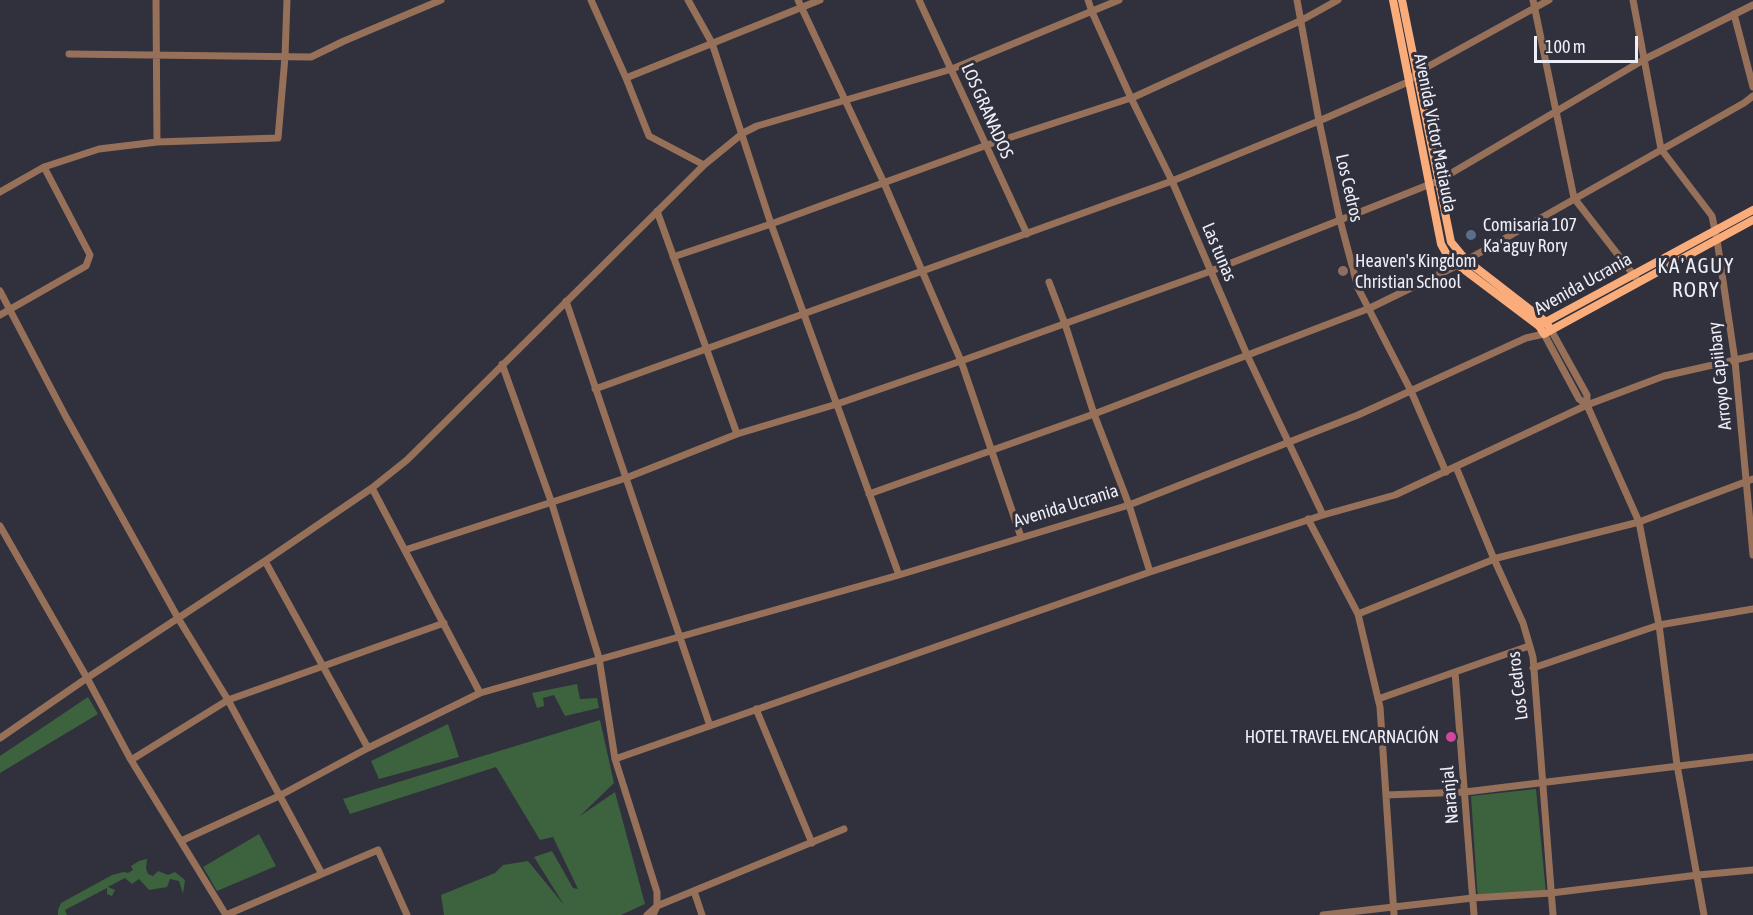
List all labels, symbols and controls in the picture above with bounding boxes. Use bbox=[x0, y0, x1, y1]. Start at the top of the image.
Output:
scale bar bbox=[1537, 24, 1640, 62]
text: 100 m bbox=[1545, 36, 1586, 57]
street label: Avenida Victor Matiauda bbox=[1409, 52, 1461, 214]
street label: LOS GRANADOS bbox=[956, 60, 1018, 162]
street label: Los Cedros bbox=[1331, 152, 1367, 224]
place label: Comisaría 107 Ka'aguy Rory bbox=[1483, 214, 1577, 256]
street label: Las tunas bbox=[1197, 219, 1241, 285]
marker: Comisaría 107 Ka'aguy Rory bbox=[1464, 228, 1478, 242]
street label: Avenida Ucrania bbox=[1530, 248, 1636, 320]
place label: Heaven's Kingdom Christian School bbox=[1355, 250, 1477, 292]
district label: KA'AGUY RORY bbox=[1657, 253, 1735, 303]
marker: Heaven's Kingdom Christian School bbox=[1336, 264, 1350, 278]
street label: Arroyo Capiibary bbox=[1704, 321, 1736, 431]
street label: Avenida Ucrania bbox=[1011, 480, 1121, 532]
street label: Los Cedros bbox=[1503, 650, 1533, 722]
place label: HOTEL TRAVEL ENCARNACIÓN bbox=[1245, 726, 1439, 748]
marker: HOTEL TRAVEL ENCARNACIÓN bbox=[1444, 730, 1458, 744]
street label: Naranjal bbox=[1437, 765, 1463, 825]

